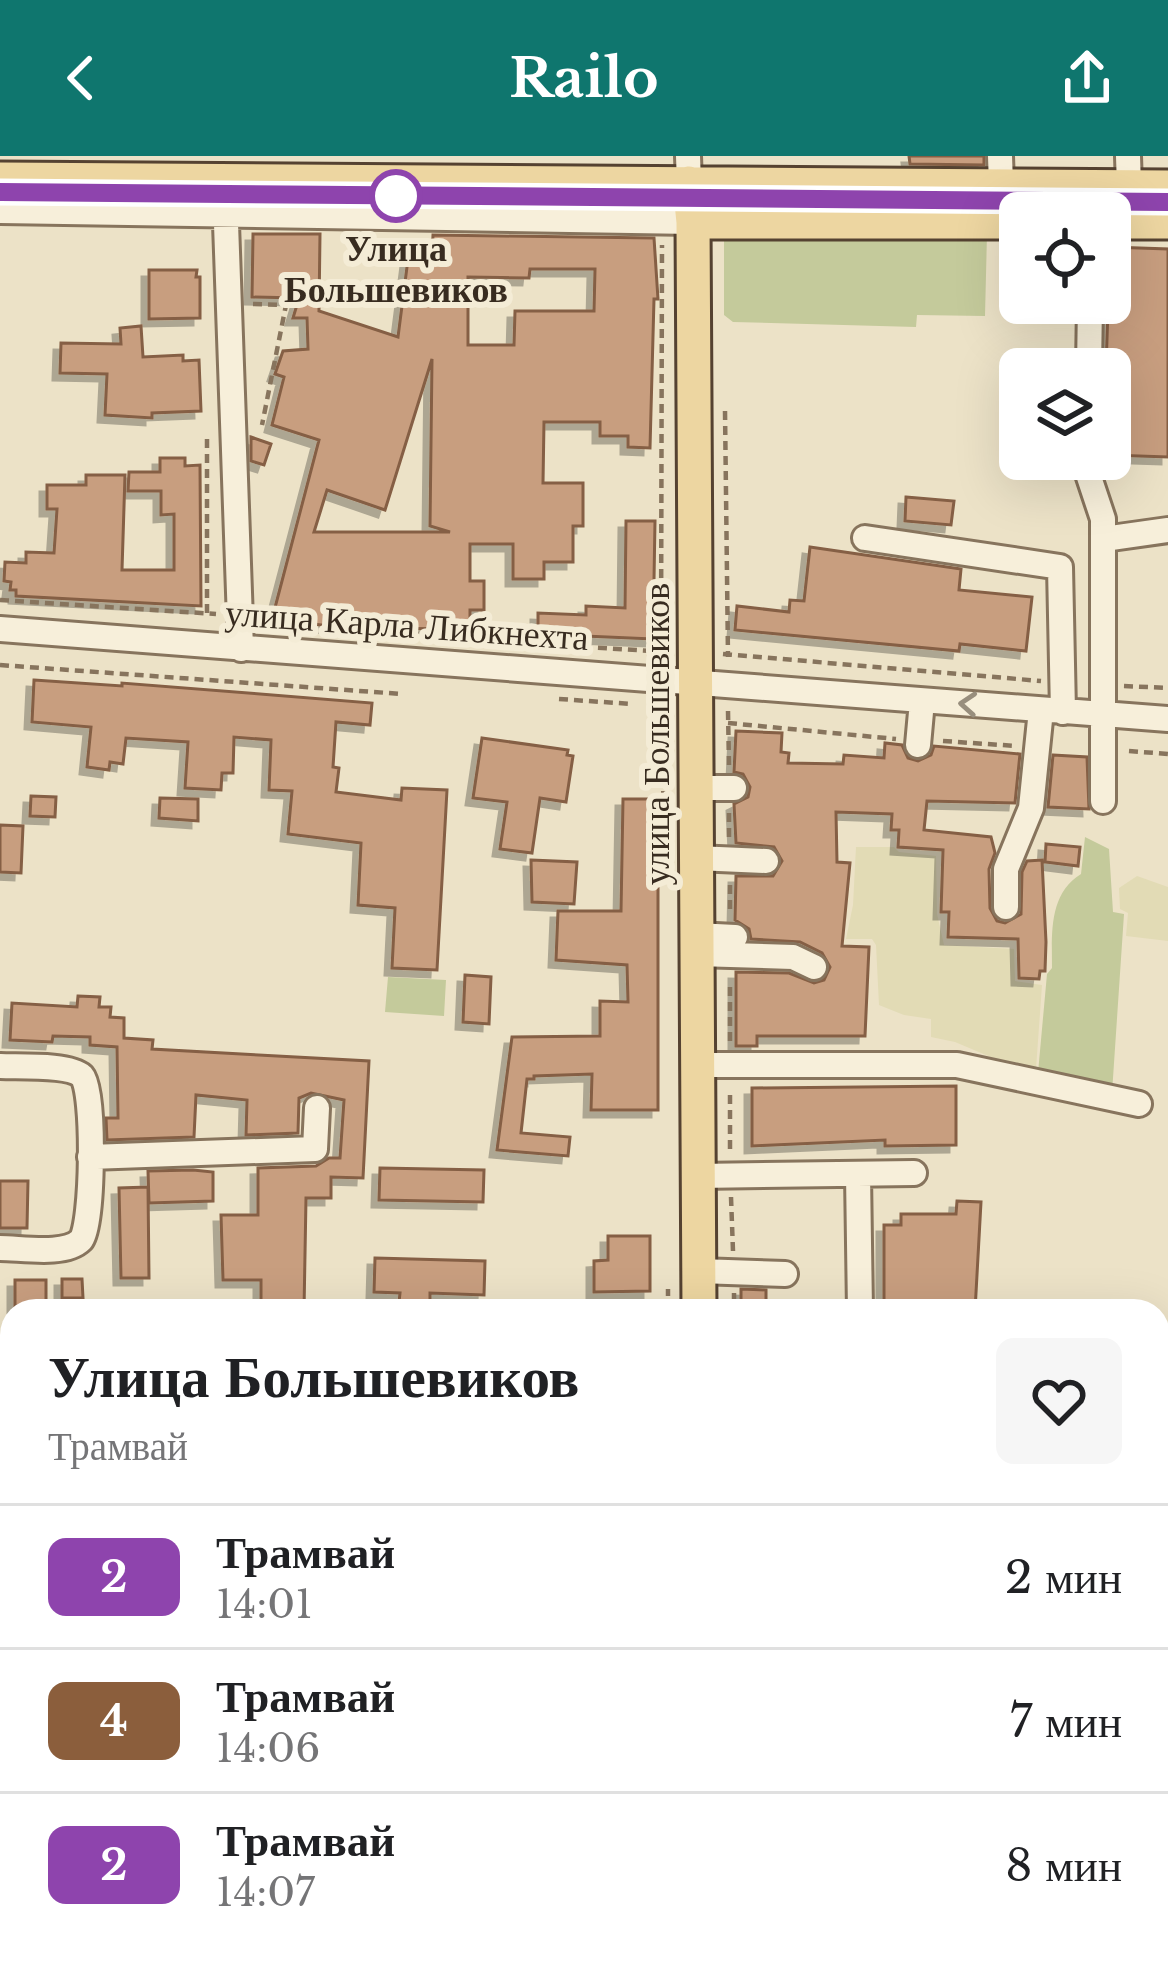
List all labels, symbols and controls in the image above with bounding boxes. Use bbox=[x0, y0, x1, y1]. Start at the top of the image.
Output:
icon: back bbox=[48, 45, 114, 111]
text: Railo bbox=[509, 45, 659, 112]
icon: share bbox=[1054, 45, 1120, 111]
marker: Улица Большевиков bbox=[371, 171, 421, 221]
map controls bbox=[999, 192, 1131, 480]
button: locate bbox=[999, 192, 1131, 324]
place label: Улица Большевиков bbox=[284, 226, 508, 312]
button: layers bbox=[999, 348, 1131, 480]
street label: улица Большевиков bbox=[634, 583, 679, 885]
street label: улица Карла Либкнехта bbox=[224, 590, 590, 660]
one-way arrow bbox=[958, 692, 977, 718]
button: heart bbox=[996, 1338, 1122, 1464]
text: Улица Большевиков bbox=[48, 1342, 579, 1412]
text: Трамвай bbox=[48, 1422, 188, 1471]
text: Трамвай bbox=[216, 1524, 395, 1580]
text: 2 мин bbox=[1005, 1549, 1122, 1605]
text: 2 bbox=[100, 1551, 128, 1603]
text: 14:01 bbox=[216, 1580, 313, 1629]
text: Трамвай bbox=[216, 1668, 395, 1724]
text: 7 мин bbox=[1010, 1693, 1122, 1749]
text: 4 bbox=[100, 1695, 128, 1747]
text: 14:06 bbox=[216, 1724, 320, 1773]
text: Трамвай bbox=[216, 1812, 395, 1868]
text: 8 мин bbox=[1005, 1837, 1122, 1893]
text: 2 bbox=[100, 1839, 128, 1891]
text: 14:07 bbox=[216, 1868, 315, 1917]

